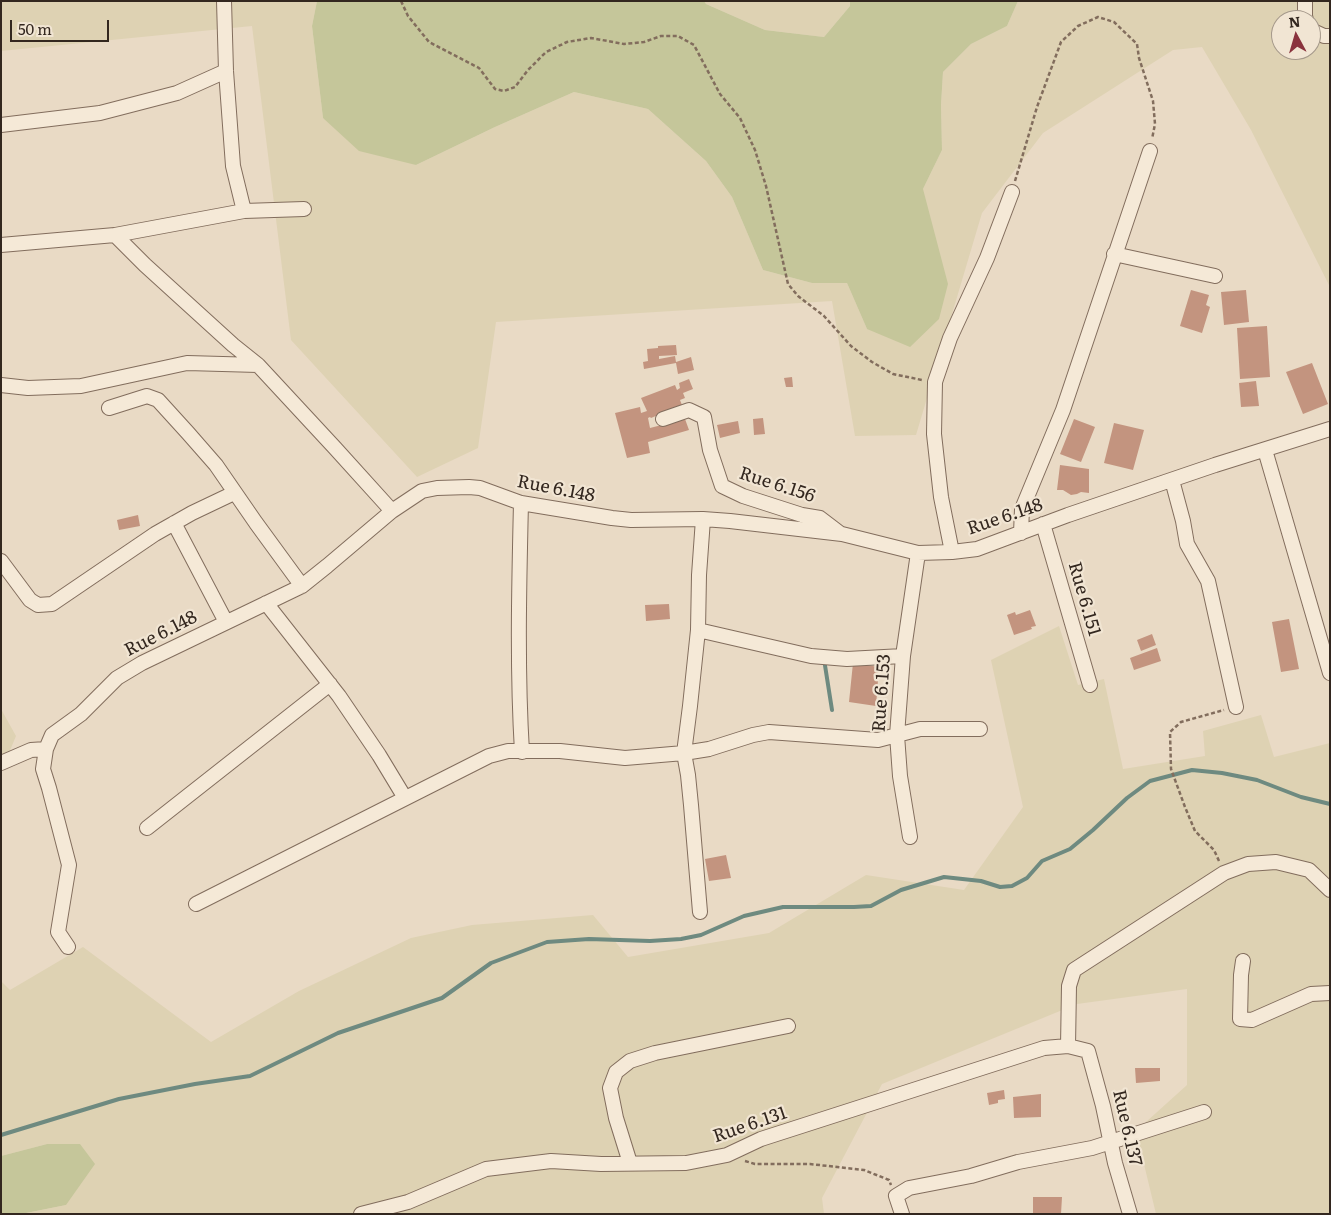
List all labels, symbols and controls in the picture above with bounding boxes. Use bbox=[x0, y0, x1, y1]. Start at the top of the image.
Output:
scale bar bbox=[12, 10, 111, 42]
north arrow bbox=[1271, 10, 1321, 60]
text: N bbox=[1288, 11, 1301, 32]
text: 50 m bbox=[18, 17, 52, 40]
street label: Rue 6.156 bbox=[736, 463, 818, 507]
street label: Rue 6.148 bbox=[515, 471, 597, 507]
street label: Rue 6.148 bbox=[964, 494, 1046, 540]
street label: Rue 6.151 bbox=[1063, 559, 1105, 639]
street label: Rue 6.148 bbox=[121, 607, 201, 661]
street label: Rue 6.153 bbox=[868, 653, 896, 733]
street label: Rue 6.137 bbox=[1108, 1088, 1146, 1168]
street label: Rue 6.131 bbox=[710, 1102, 790, 1148]

